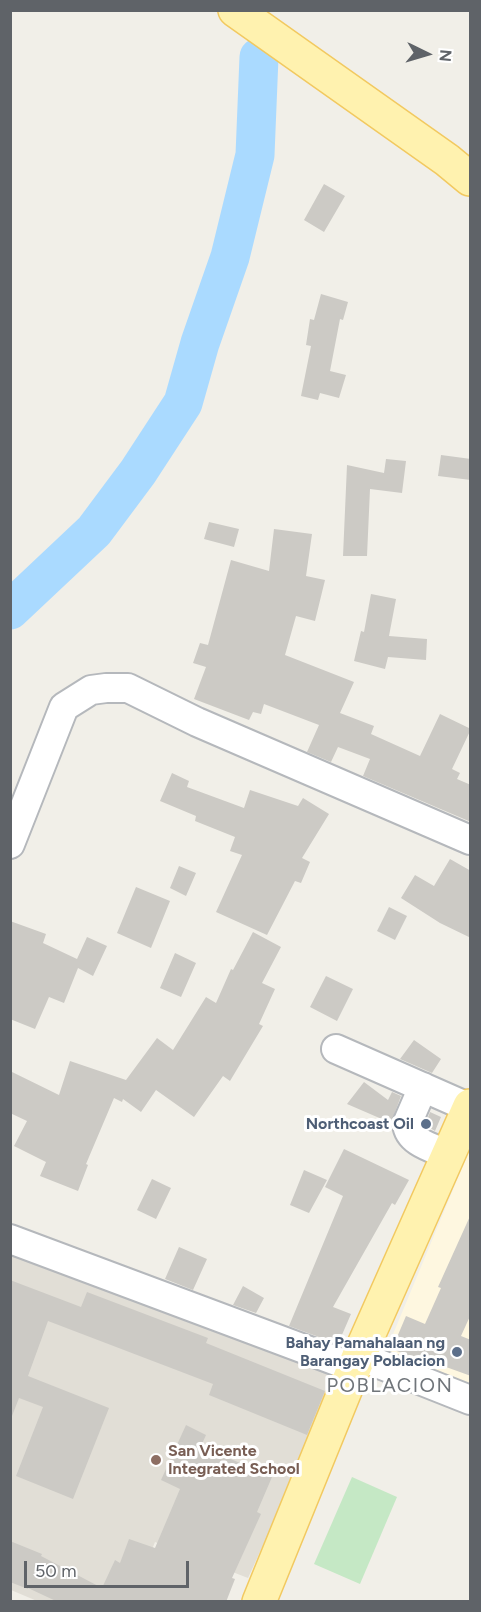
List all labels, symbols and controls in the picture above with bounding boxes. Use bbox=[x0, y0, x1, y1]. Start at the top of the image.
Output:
north arrow bbox=[397, 24, 457, 84]
text: N bbox=[435, 49, 455, 63]
place label: Northcoast Oil bbox=[306, 1114, 414, 1134]
marker: Northcoast Oil bbox=[419, 1117, 433, 1131]
place label: Bahay Pamahalaan ng Barangay Poblacion bbox=[285, 1333, 445, 1371]
marker: Bahay Pamahalaan ng Barangay Poblacion bbox=[450, 1345, 464, 1359]
district label: POBLACION bbox=[326, 1374, 454, 1398]
place label: San Vicente Integrated School bbox=[168, 1441, 300, 1479]
marker: San Vicente Integrated School bbox=[149, 1453, 163, 1467]
scale bar bbox=[27, 1549, 192, 1587]
text: 50 m bbox=[35, 1560, 77, 1582]

